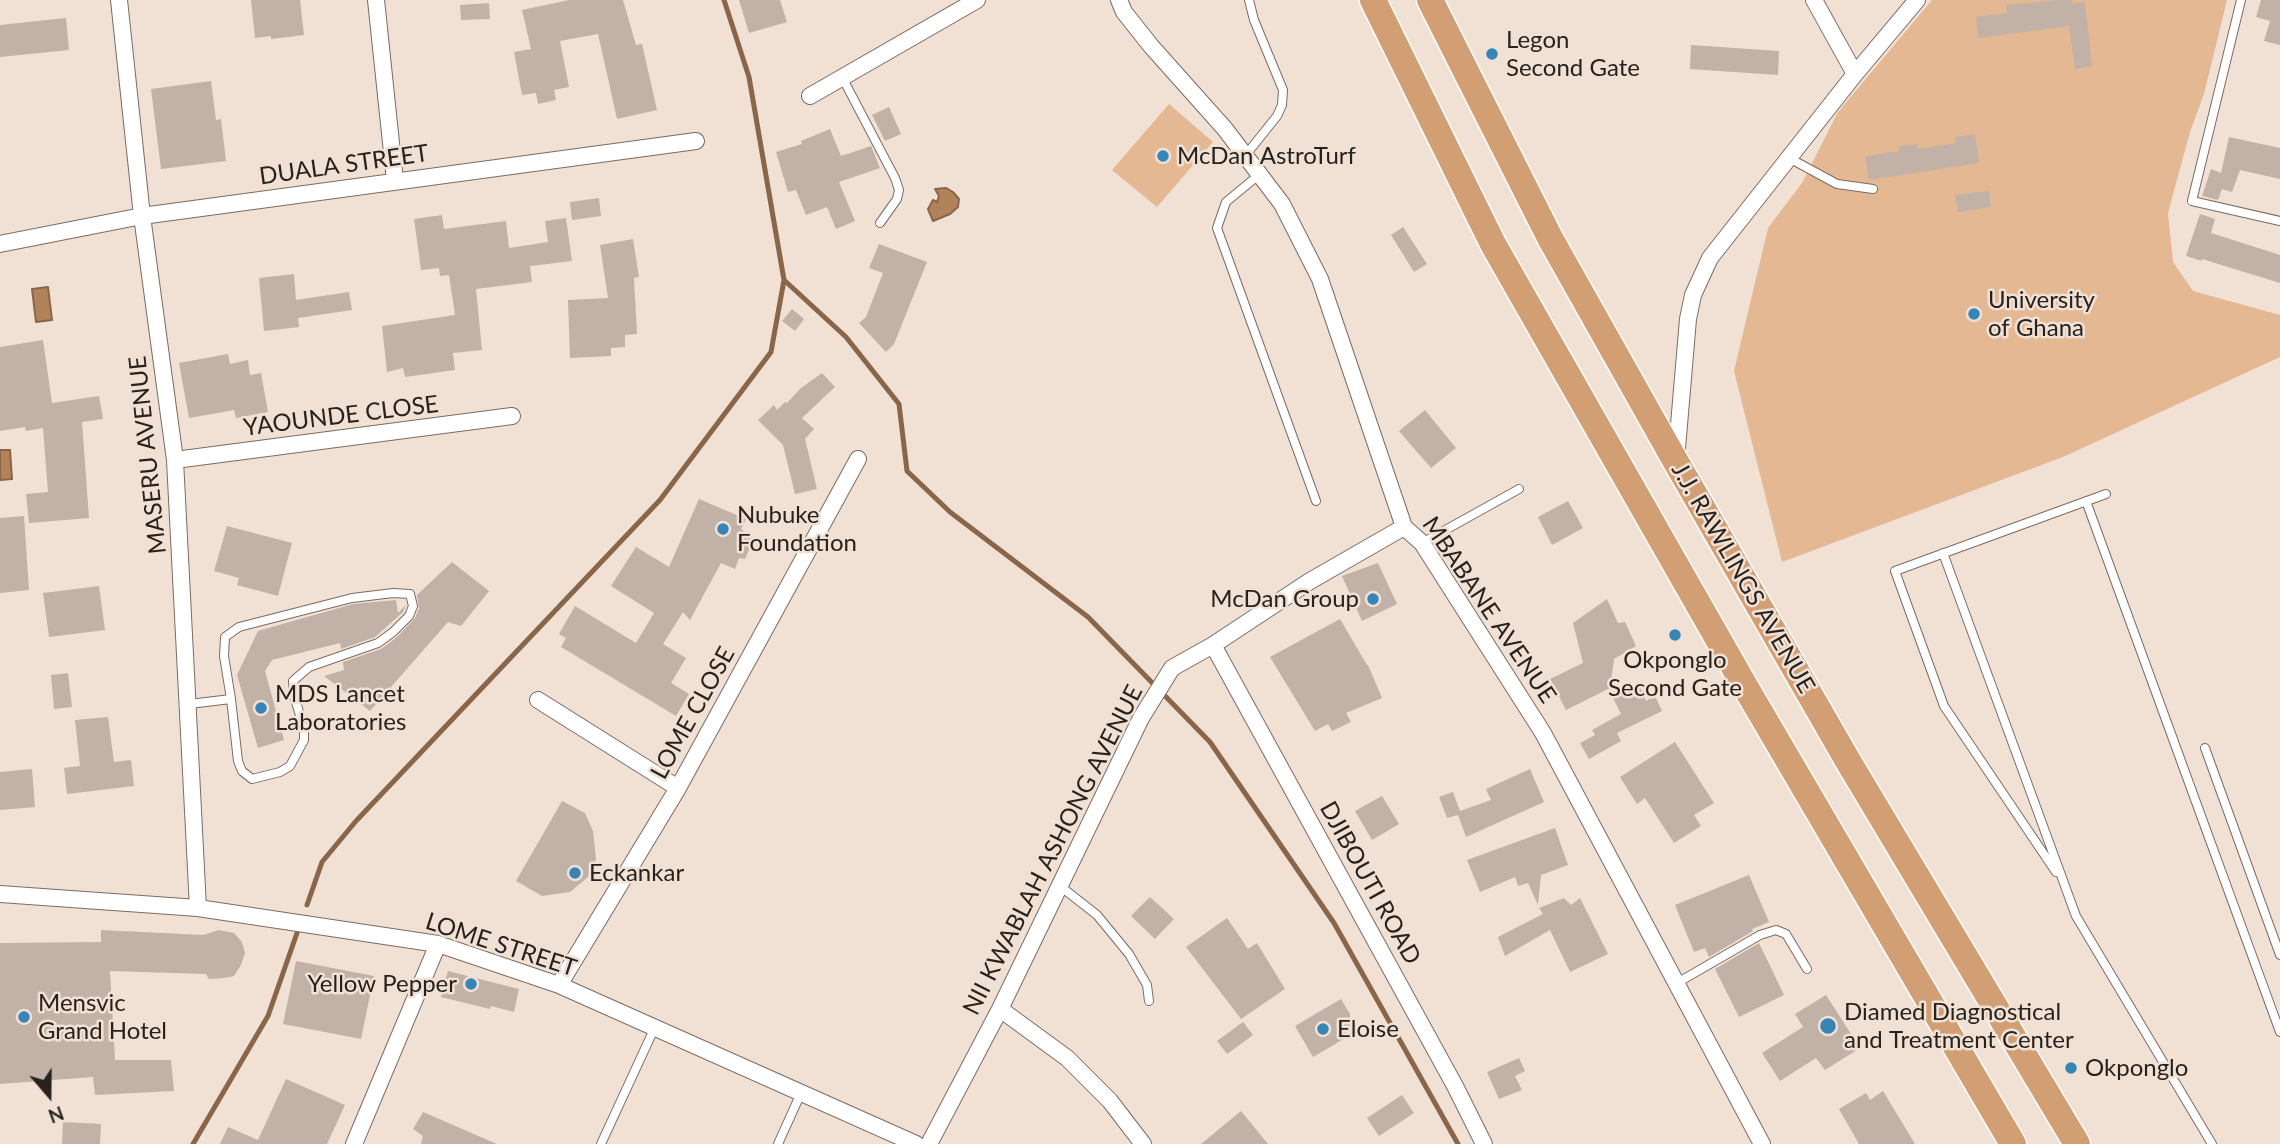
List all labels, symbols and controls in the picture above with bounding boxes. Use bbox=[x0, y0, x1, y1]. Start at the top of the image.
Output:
place label: Legon Second Gate bbox=[1506, 26, 1640, 82]
marker: Legon Second Gate bbox=[1484, 46, 1500, 62]
street label: DUALA STREET bbox=[258, 139, 430, 191]
place label: McDan AstroTurf bbox=[1177, 142, 1356, 170]
marker: McDan AstroTurf bbox=[1155, 148, 1171, 164]
place label: University of Ghana bbox=[1988, 286, 2095, 342]
marker: University of Ghana bbox=[1966, 306, 1982, 322]
street label: MASERU AVENUE bbox=[123, 355, 173, 555]
street label: YAOUNDE CLOSE bbox=[242, 390, 440, 442]
street label: J.J. RAWLINGS AVENUE bbox=[1665, 458, 1821, 698]
place label: Nubuke Foundation bbox=[737, 501, 857, 557]
street label: MBABANE AVENUE bbox=[1416, 511, 1562, 709]
marker: Nubuke Foundation bbox=[715, 521, 731, 537]
place label: McDan Group bbox=[1210, 585, 1359, 613]
marker: McDan Group bbox=[1365, 591, 1381, 607]
marker: Okponglo Second Gate bbox=[1667, 627, 1683, 643]
street label: LOME CLOSE bbox=[645, 642, 741, 784]
place label: Okponglo Second Gate bbox=[1608, 646, 1742, 702]
place label: MDS Lancet Laboratories bbox=[275, 680, 406, 736]
street label: NII KWABLAH ASHONG AVENUE bbox=[957, 680, 1149, 1020]
marker: MDS Lancet Laboratories bbox=[253, 700, 269, 716]
street label: DJIBOUTI ROAD bbox=[1313, 797, 1427, 969]
place label: Eckankar bbox=[589, 859, 684, 887]
marker: Eckankar bbox=[567, 865, 583, 881]
street label: LOME STREET bbox=[422, 907, 580, 983]
place label: Yellow Pepper bbox=[307, 970, 457, 998]
marker: Yellow Pepper bbox=[463, 976, 479, 992]
place label: Mensvic Grand Hotel bbox=[38, 989, 167, 1045]
place label: Diamed Diagnostical and Treatment Center bbox=[1844, 998, 2074, 1054]
marker: Mensvic Grand Hotel bbox=[16, 1009, 32, 1025]
place label: Eloise bbox=[1337, 1015, 1399, 1043]
marker: Diamed Diagnostical and Treatment Center bbox=[1818, 1016, 1838, 1036]
marker: Eloise bbox=[1315, 1021, 1331, 1037]
place label: Okponglo bbox=[2085, 1054, 2188, 1082]
north arrow bbox=[14, 1060, 84, 1130]
marker: Okponglo bbox=[2063, 1060, 2079, 1076]
text: N bbox=[46, 1102, 67, 1129]

